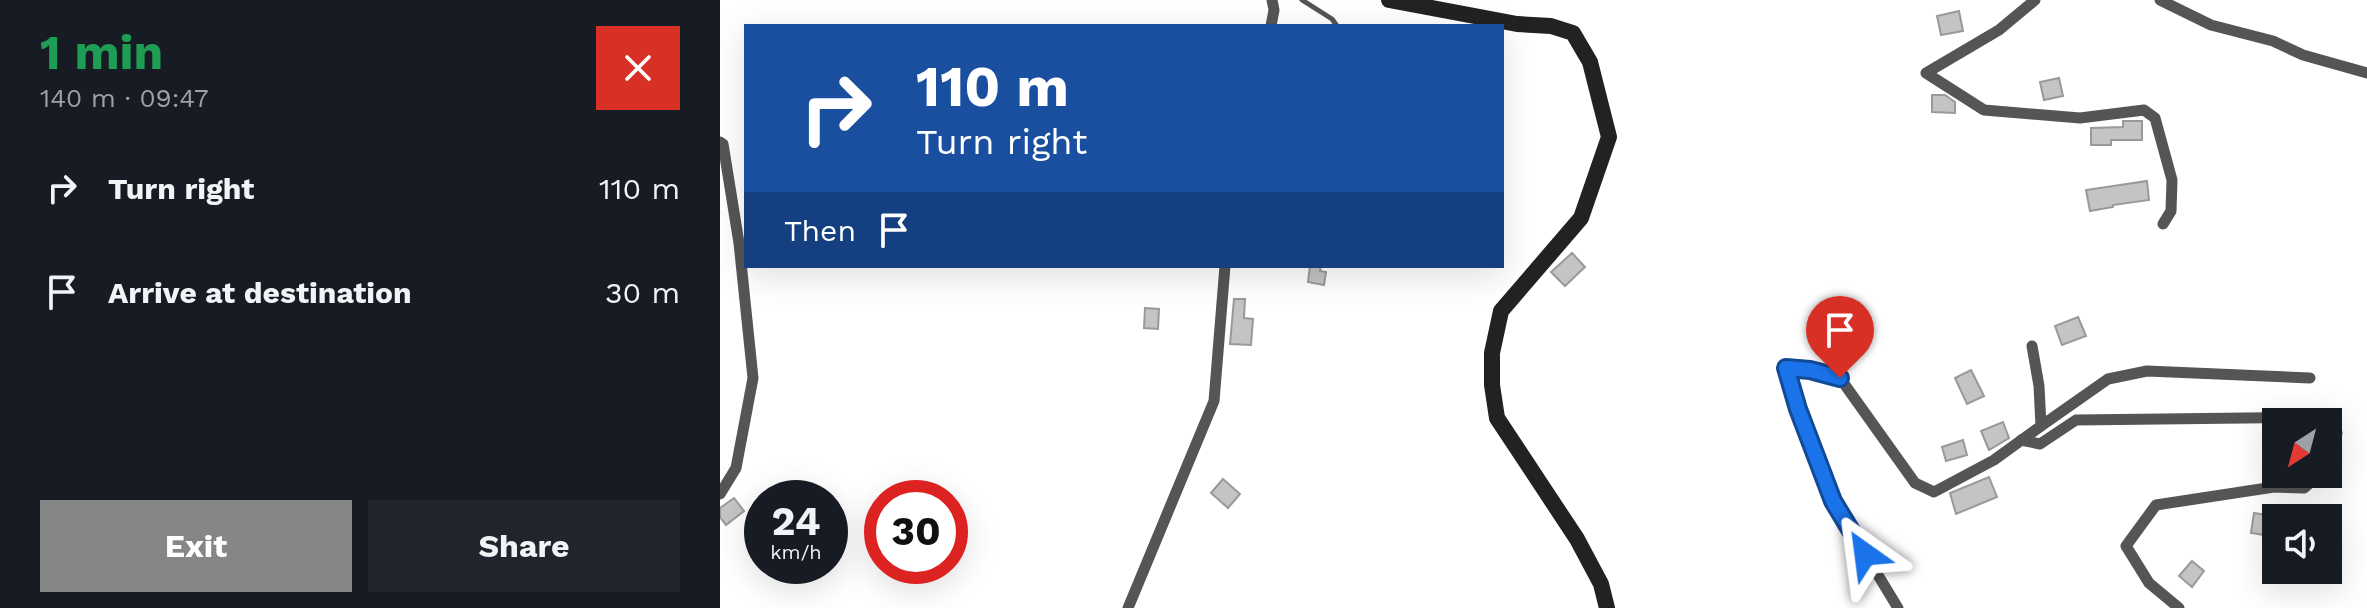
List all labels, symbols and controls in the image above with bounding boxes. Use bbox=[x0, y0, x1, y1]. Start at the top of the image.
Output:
text: 1 min bbox=[40, 24, 163, 81]
button: close bbox=[596, 26, 680, 110]
text: 110 m bbox=[916, 54, 1069, 120]
icon: right bbox=[784, 56, 888, 160]
text: 140 m · 09:47 bbox=[40, 83, 209, 113]
text: Turn right bbox=[916, 121, 1087, 163]
icon: right bbox=[40, 166, 84, 210]
text: Turn right bbox=[108, 171, 254, 206]
text: 110 m bbox=[599, 171, 680, 206]
icon: arrive bbox=[872, 208, 916, 252]
text: Then bbox=[784, 213, 856, 248]
icon: arrive bbox=[40, 270, 84, 314]
text: Arrive at destination bbox=[108, 275, 412, 310]
text: 30 m bbox=[605, 275, 680, 310]
pin bbox=[1806, 296, 1874, 378]
icon: arrive bbox=[1818, 308, 1862, 352]
north arrow bbox=[2262, 408, 2342, 488]
map controls bbox=[2262, 408, 2342, 584]
speed limit sign: 30 bbox=[864, 480, 968, 584]
text: 24 bbox=[771, 498, 821, 545]
button: Exit bbox=[40, 500, 352, 592]
button: Share bbox=[368, 500, 680, 592]
button: sound bbox=[2262, 504, 2342, 584]
position arrow bbox=[1823, 512, 1907, 596]
text: km/h bbox=[770, 540, 822, 564]

